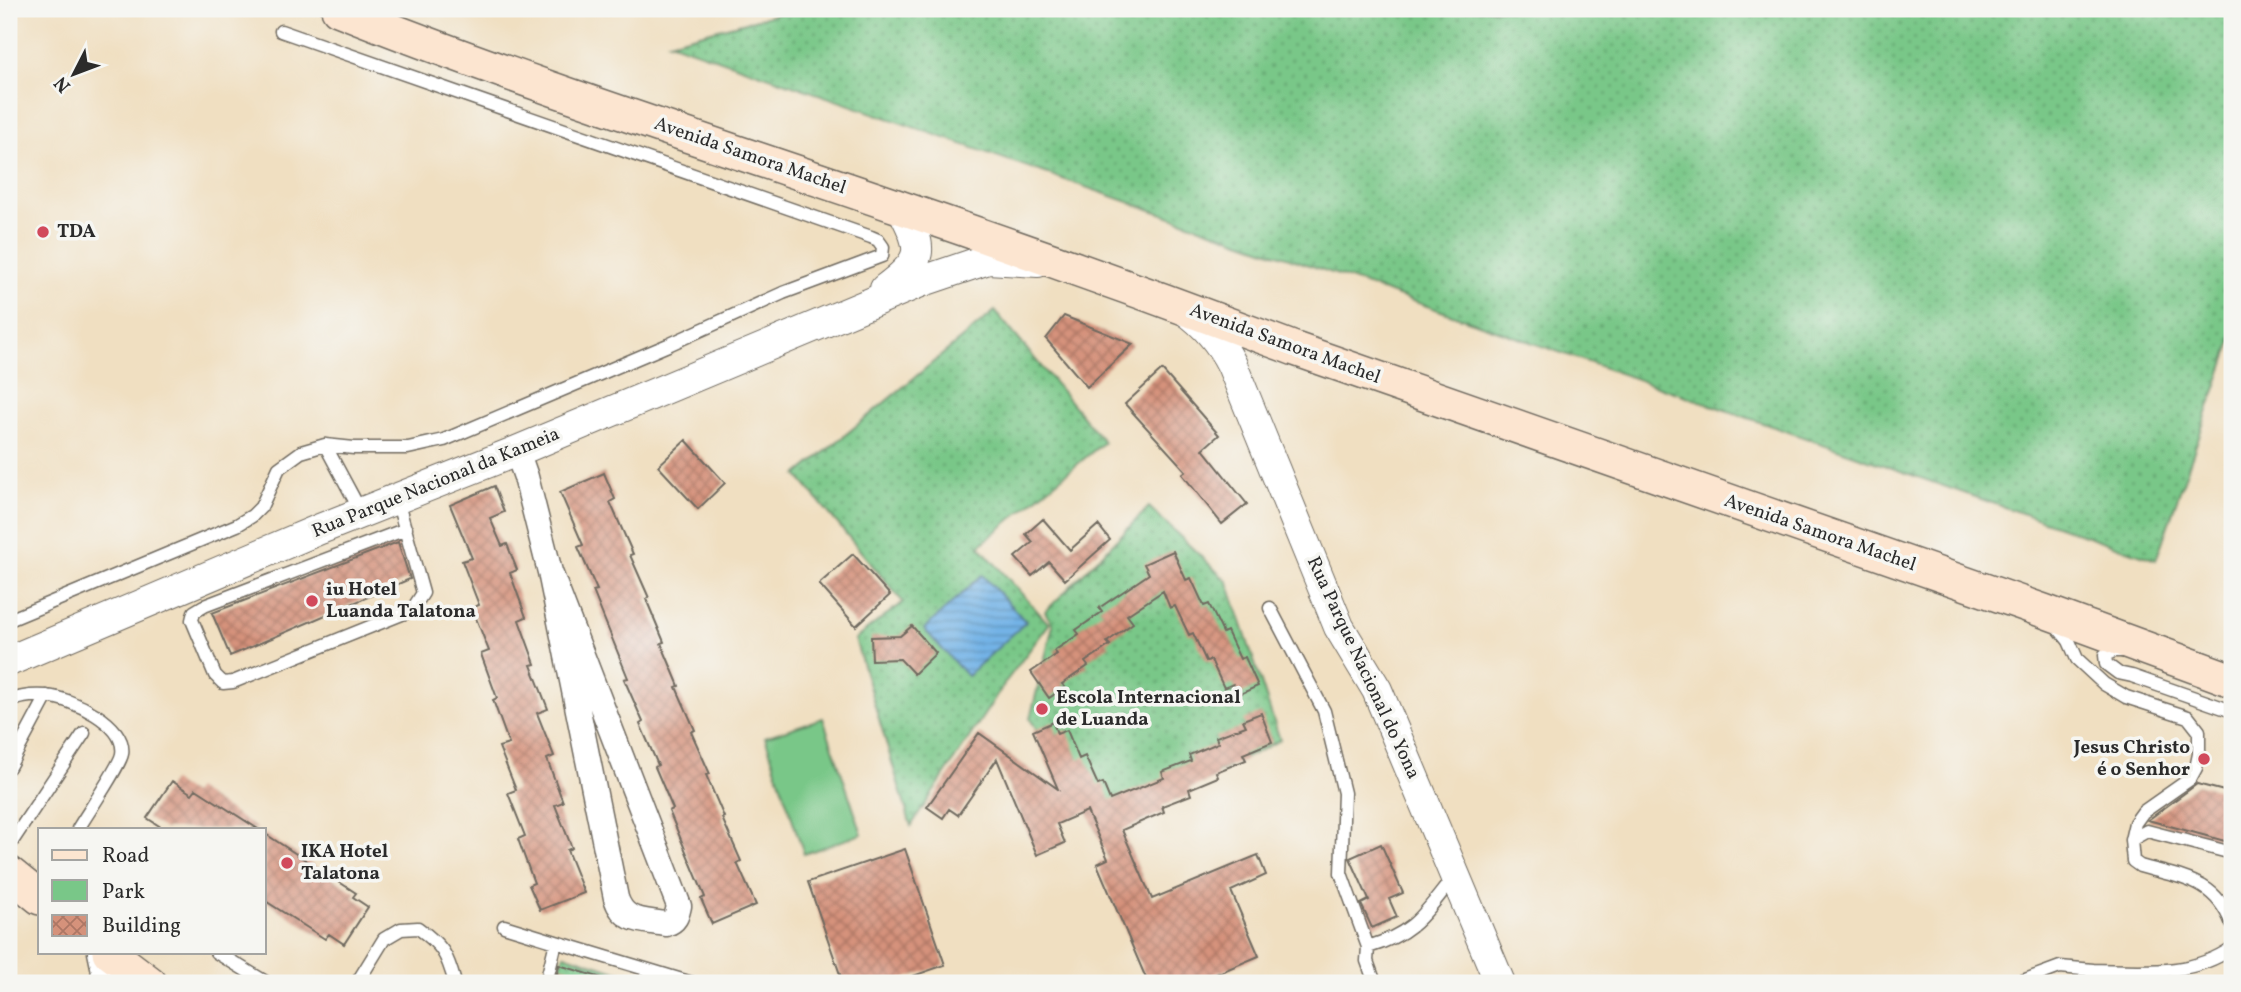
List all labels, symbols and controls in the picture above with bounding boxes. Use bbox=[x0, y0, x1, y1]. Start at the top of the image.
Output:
north arrow bbox=[38, 38, 108, 108]
text: N bbox=[48, 70, 77, 98]
street label: Avenida Samora Machel bbox=[651, 111, 850, 201]
place label: TDA bbox=[57, 219, 96, 245]
marker: TDA bbox=[35, 224, 51, 240]
street label: Avenida Samora Machel bbox=[1186, 297, 1384, 391]
street label: Rua Parque Nacional da Kameia bbox=[308, 421, 564, 545]
street label: Avenida Samora Machel bbox=[1721, 488, 1920, 578]
street label: Rua Parque Nacional do Yona bbox=[1300, 553, 1426, 783]
place label: iu Hotel Luanda Talatona bbox=[326, 577, 476, 625]
marker: iu Hotel Luanda Talatona bbox=[304, 593, 320, 609]
place label: Escola Internacional de Luanda bbox=[1056, 685, 1241, 733]
marker: Escola Internacional de Luanda bbox=[1034, 701, 1050, 717]
place label: Jesus Christo é o Senhor bbox=[2073, 735, 2190, 783]
marker: Jesus Christo é o Senhor bbox=[2196, 751, 2212, 767]
legend bbox=[38, 828, 266, 954]
place label: IKA Hotel Talatona bbox=[301, 839, 388, 887]
text: Road bbox=[102, 842, 149, 871]
marker: IKA Hotel Talatona bbox=[279, 855, 295, 871]
text: Park bbox=[102, 878, 145, 907]
text: Building bbox=[102, 912, 181, 941]

